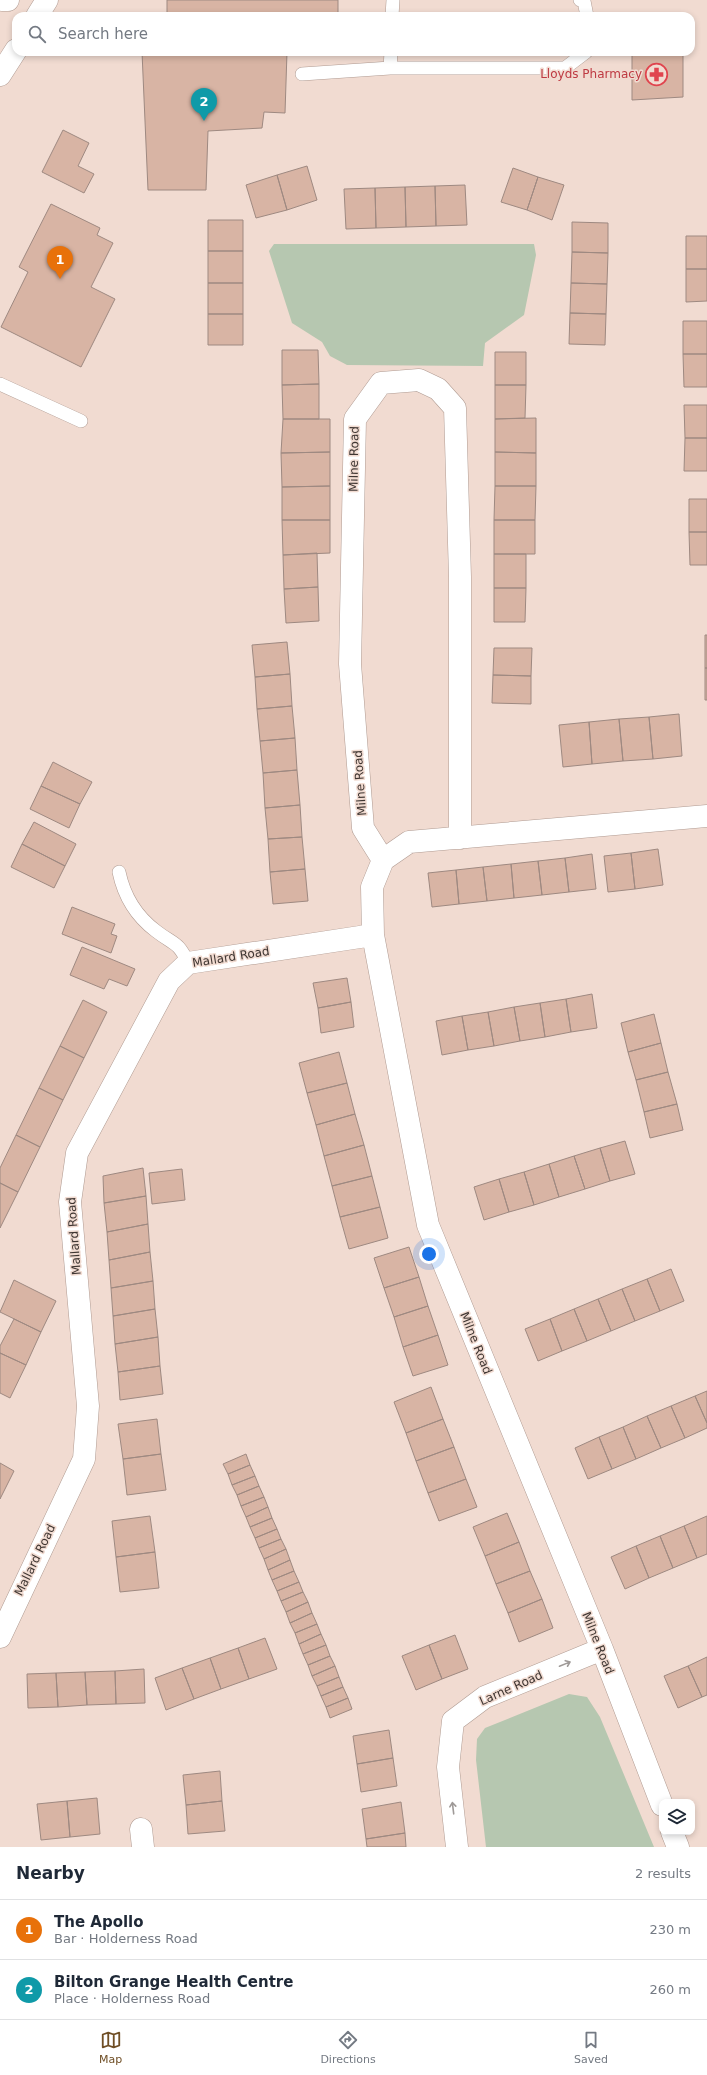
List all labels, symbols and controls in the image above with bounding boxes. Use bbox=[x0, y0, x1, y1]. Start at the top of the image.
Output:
search box bbox=[12, 12, 695, 56]
icon: search bbox=[26, 23, 48, 45]
text: Search here bbox=[58, 25, 148, 43]
pharmacy icon: Lloyds Pharmacy bbox=[644, 61, 670, 87]
place label: Lloyds Pharmacy bbox=[540, 67, 642, 81]
pin: 2 bbox=[191, 88, 217, 121]
pin: 1 bbox=[47, 246, 73, 279]
street label: Milne Road bbox=[346, 426, 362, 492]
street label: Milne Road bbox=[351, 750, 369, 816]
street label: Mallard Road bbox=[191, 944, 271, 970]
street label: Mallard Road bbox=[64, 1197, 84, 1275]
your location bbox=[419, 1244, 439, 1264]
street label: Milne Road bbox=[457, 1310, 495, 1376]
street label: Mallard Road bbox=[12, 1522, 58, 1598]
street label: Milne Road bbox=[579, 1610, 617, 1676]
one-way arrow bbox=[558, 1660, 570, 1668]
street label: Larne Road bbox=[477, 1668, 545, 1708]
map controls bbox=[659, 1799, 695, 1835]
button: layers bbox=[659, 1799, 695, 1835]
one-way arrow bbox=[449, 1802, 457, 1815]
text: Nearby bbox=[16, 1863, 85, 1883]
text: 2 results bbox=[635, 1866, 691, 1881]
text: The Apollo bbox=[54, 1913, 144, 1931]
text: 1 bbox=[24, 1922, 34, 1937]
text: 230 m bbox=[649, 1922, 691, 1937]
text: Bar · Holderness Road bbox=[54, 1931, 198, 1946]
text: Bilton Grange Health Centre bbox=[54, 1973, 293, 1991]
text: 2 bbox=[24, 1982, 34, 1997]
text: 260 m bbox=[649, 1982, 691, 1997]
text: Place · Holderness Road bbox=[54, 1991, 210, 2006]
tab: Map bbox=[99, 2029, 122, 2066]
tab: Directions bbox=[320, 2029, 376, 2066]
tab: Saved bbox=[574, 2029, 608, 2066]

